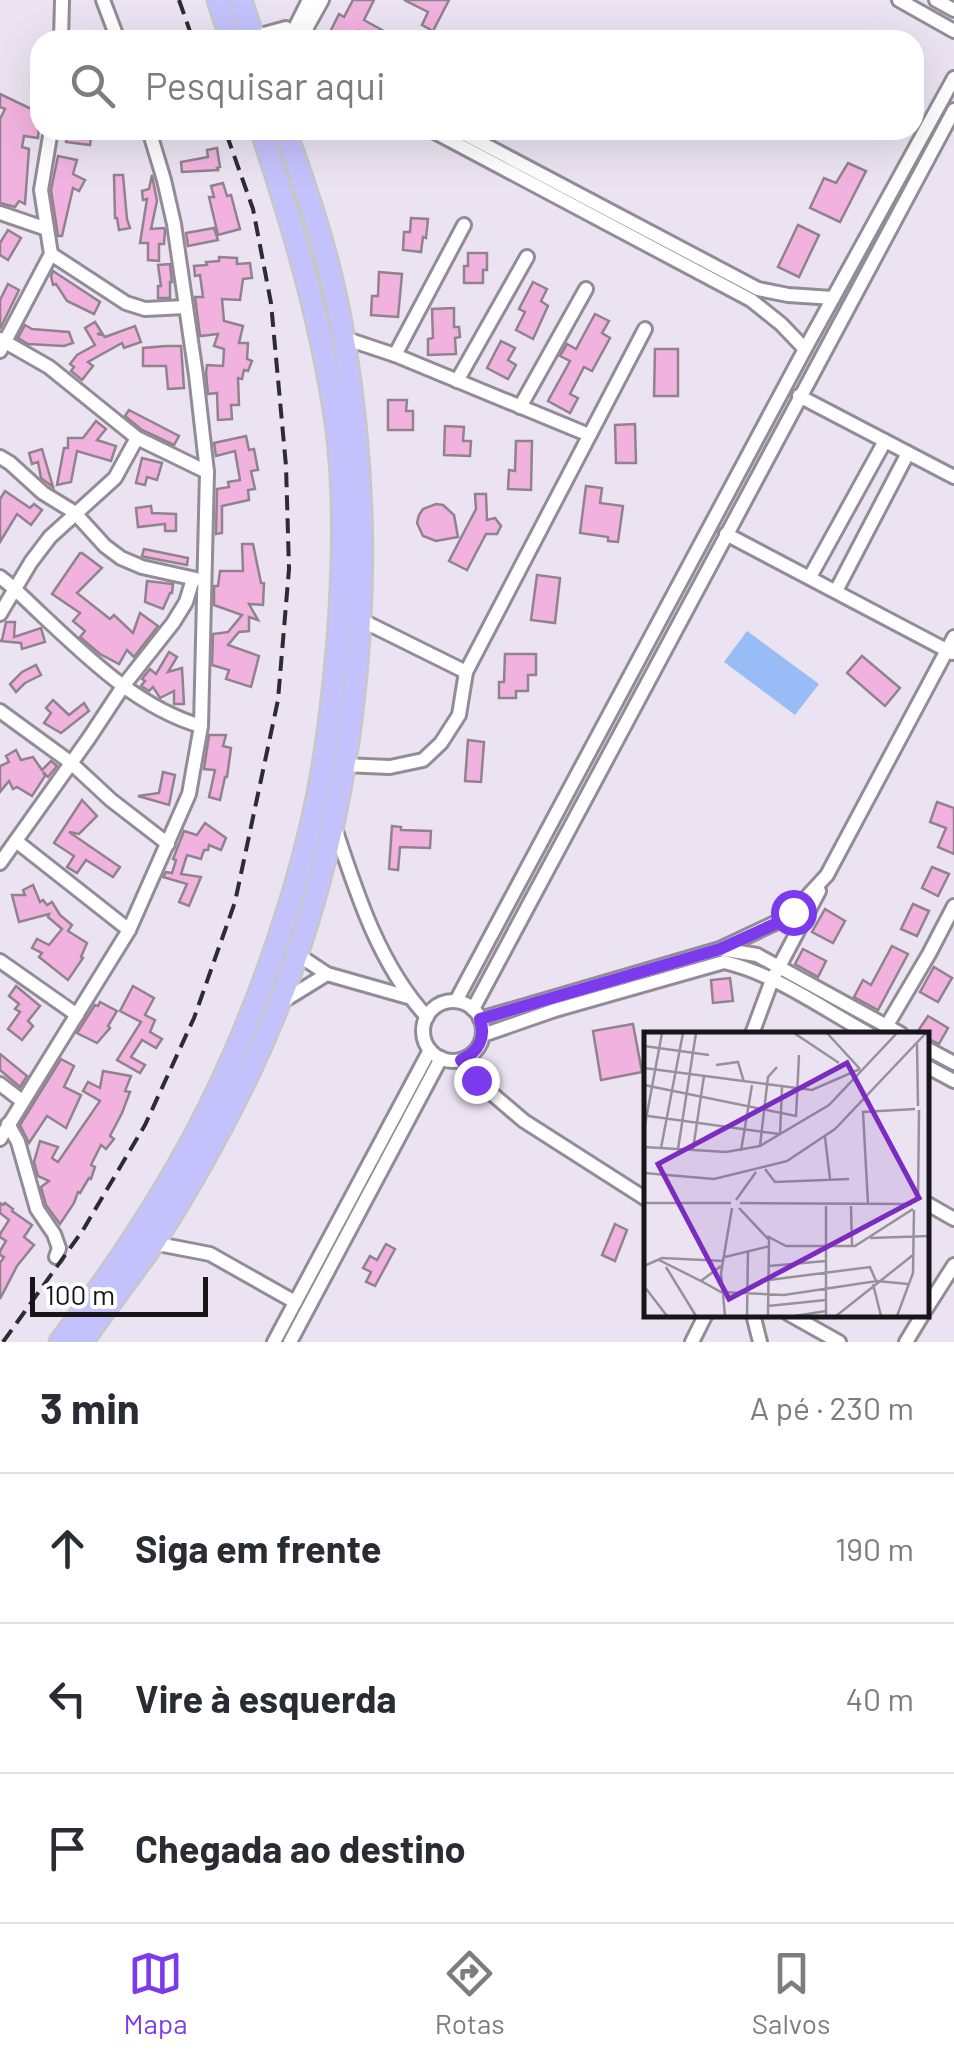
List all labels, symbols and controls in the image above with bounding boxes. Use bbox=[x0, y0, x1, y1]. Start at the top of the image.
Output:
search box bbox=[30, 30, 924, 140]
icon: search bbox=[65, 58, 120, 113]
text: Pesquisar aqui bbox=[145, 62, 386, 108]
route start bbox=[771, 890, 817, 936]
inset map bbox=[644, 1032, 929, 1317]
route end bbox=[454, 1058, 500, 1104]
scale bar bbox=[30, 1272, 208, 1316]
text: 100 m bbox=[45, 1277, 115, 1311]
text: 3 min bbox=[40, 1382, 140, 1432]
text: A pé · 230 m bbox=[750, 1388, 914, 1426]
icon: ahead bbox=[40, 1521, 95, 1576]
text: Siga em frente bbox=[135, 1525, 381, 1571]
text: 190 m bbox=[835, 1529, 914, 1567]
icon: left bbox=[40, 1671, 95, 1726]
text: Vire à esquerda bbox=[135, 1675, 397, 1721]
text: 40 m bbox=[845, 1679, 914, 1717]
icon: arrive bbox=[40, 1821, 95, 1876]
text: Chegada ao destino bbox=[135, 1825, 466, 1871]
tab: Mapa bbox=[124, 1946, 188, 2040]
tab: Rotas bbox=[435, 1946, 505, 2040]
tab: Salvos bbox=[752, 1946, 830, 2040]

